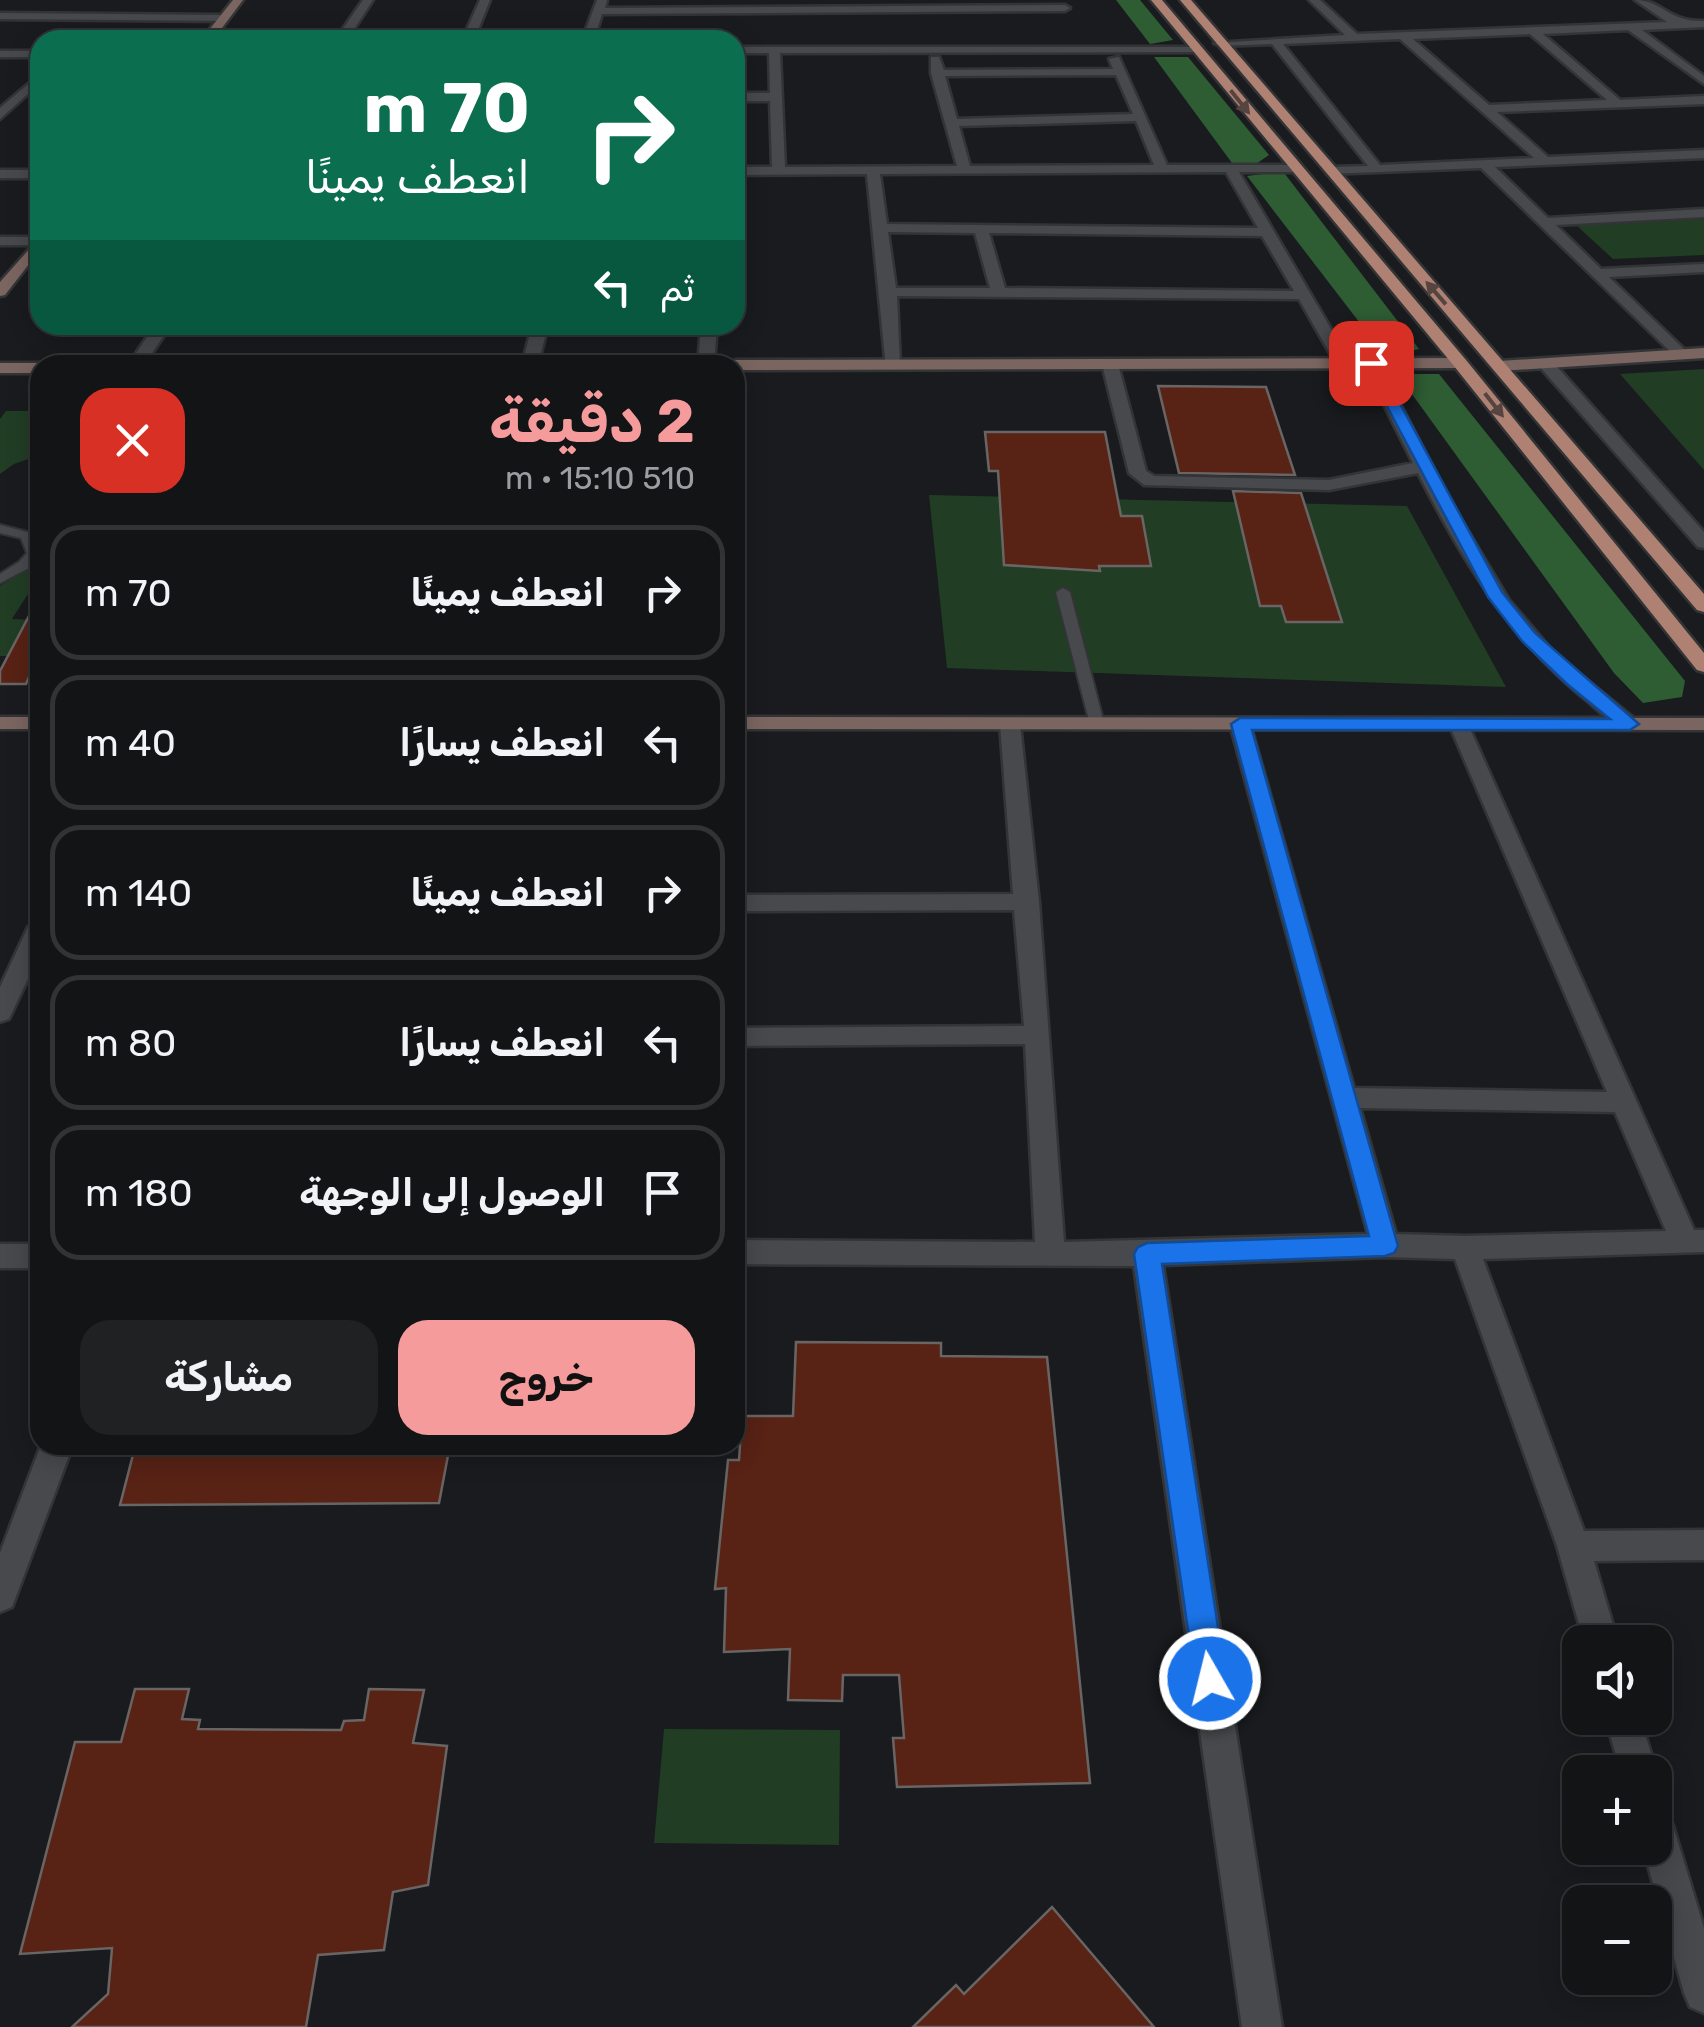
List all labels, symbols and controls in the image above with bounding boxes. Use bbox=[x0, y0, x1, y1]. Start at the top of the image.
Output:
text: 70 m bbox=[363, 67, 530, 150]
icon: right bbox=[565, 70, 695, 200]
one-way arrow bbox=[1229, 90, 1250, 115]
text: انعطف يمينًا bbox=[305, 151, 530, 204]
icon: left bbox=[585, 260, 640, 315]
text: ثم bbox=[660, 265, 695, 311]
one-way arrow bbox=[1425, 281, 1447, 306]
pin bbox=[1329, 321, 1414, 406]
icon: arrive bbox=[1344, 336, 1399, 391]
text: 2 دقيقة bbox=[489, 386, 695, 457]
button: close bbox=[80, 388, 185, 493]
one-way arrow bbox=[1483, 392, 1504, 418]
text: 510 m · 15:10 bbox=[505, 459, 695, 497]
icon: right bbox=[635, 565, 690, 620]
text: 70 m bbox=[85, 570, 172, 616]
text: انعطف يمينًا bbox=[410, 570, 605, 616]
icon: left bbox=[635, 715, 690, 770]
text: 40 m bbox=[85, 720, 176, 766]
text: انعطف يسارًا bbox=[399, 720, 605, 766]
icon: right bbox=[635, 865, 690, 920]
text: 140 m bbox=[85, 870, 192, 916]
text: انعطف يمينًا bbox=[410, 870, 605, 916]
icon: left bbox=[635, 1015, 690, 1070]
text: 80 m bbox=[85, 1020, 176, 1066]
text: انعطف يسارًا bbox=[399, 1020, 605, 1066]
icon: arrive bbox=[635, 1165, 690, 1220]
text: 180 m bbox=[85, 1170, 193, 1216]
text: الوصول إلى الوجهة bbox=[299, 1170, 605, 1216]
button: مشاركة bbox=[80, 1320, 378, 1435]
button: خروج bbox=[398, 1320, 695, 1435]
map controls bbox=[1562, 1625, 1672, 1995]
button: sound bbox=[1562, 1625, 1672, 1735]
position arrow bbox=[1158, 1627, 1262, 1731]
button: + bbox=[1562, 1755, 1672, 1865]
button: − bbox=[1562, 1885, 1672, 1995]

